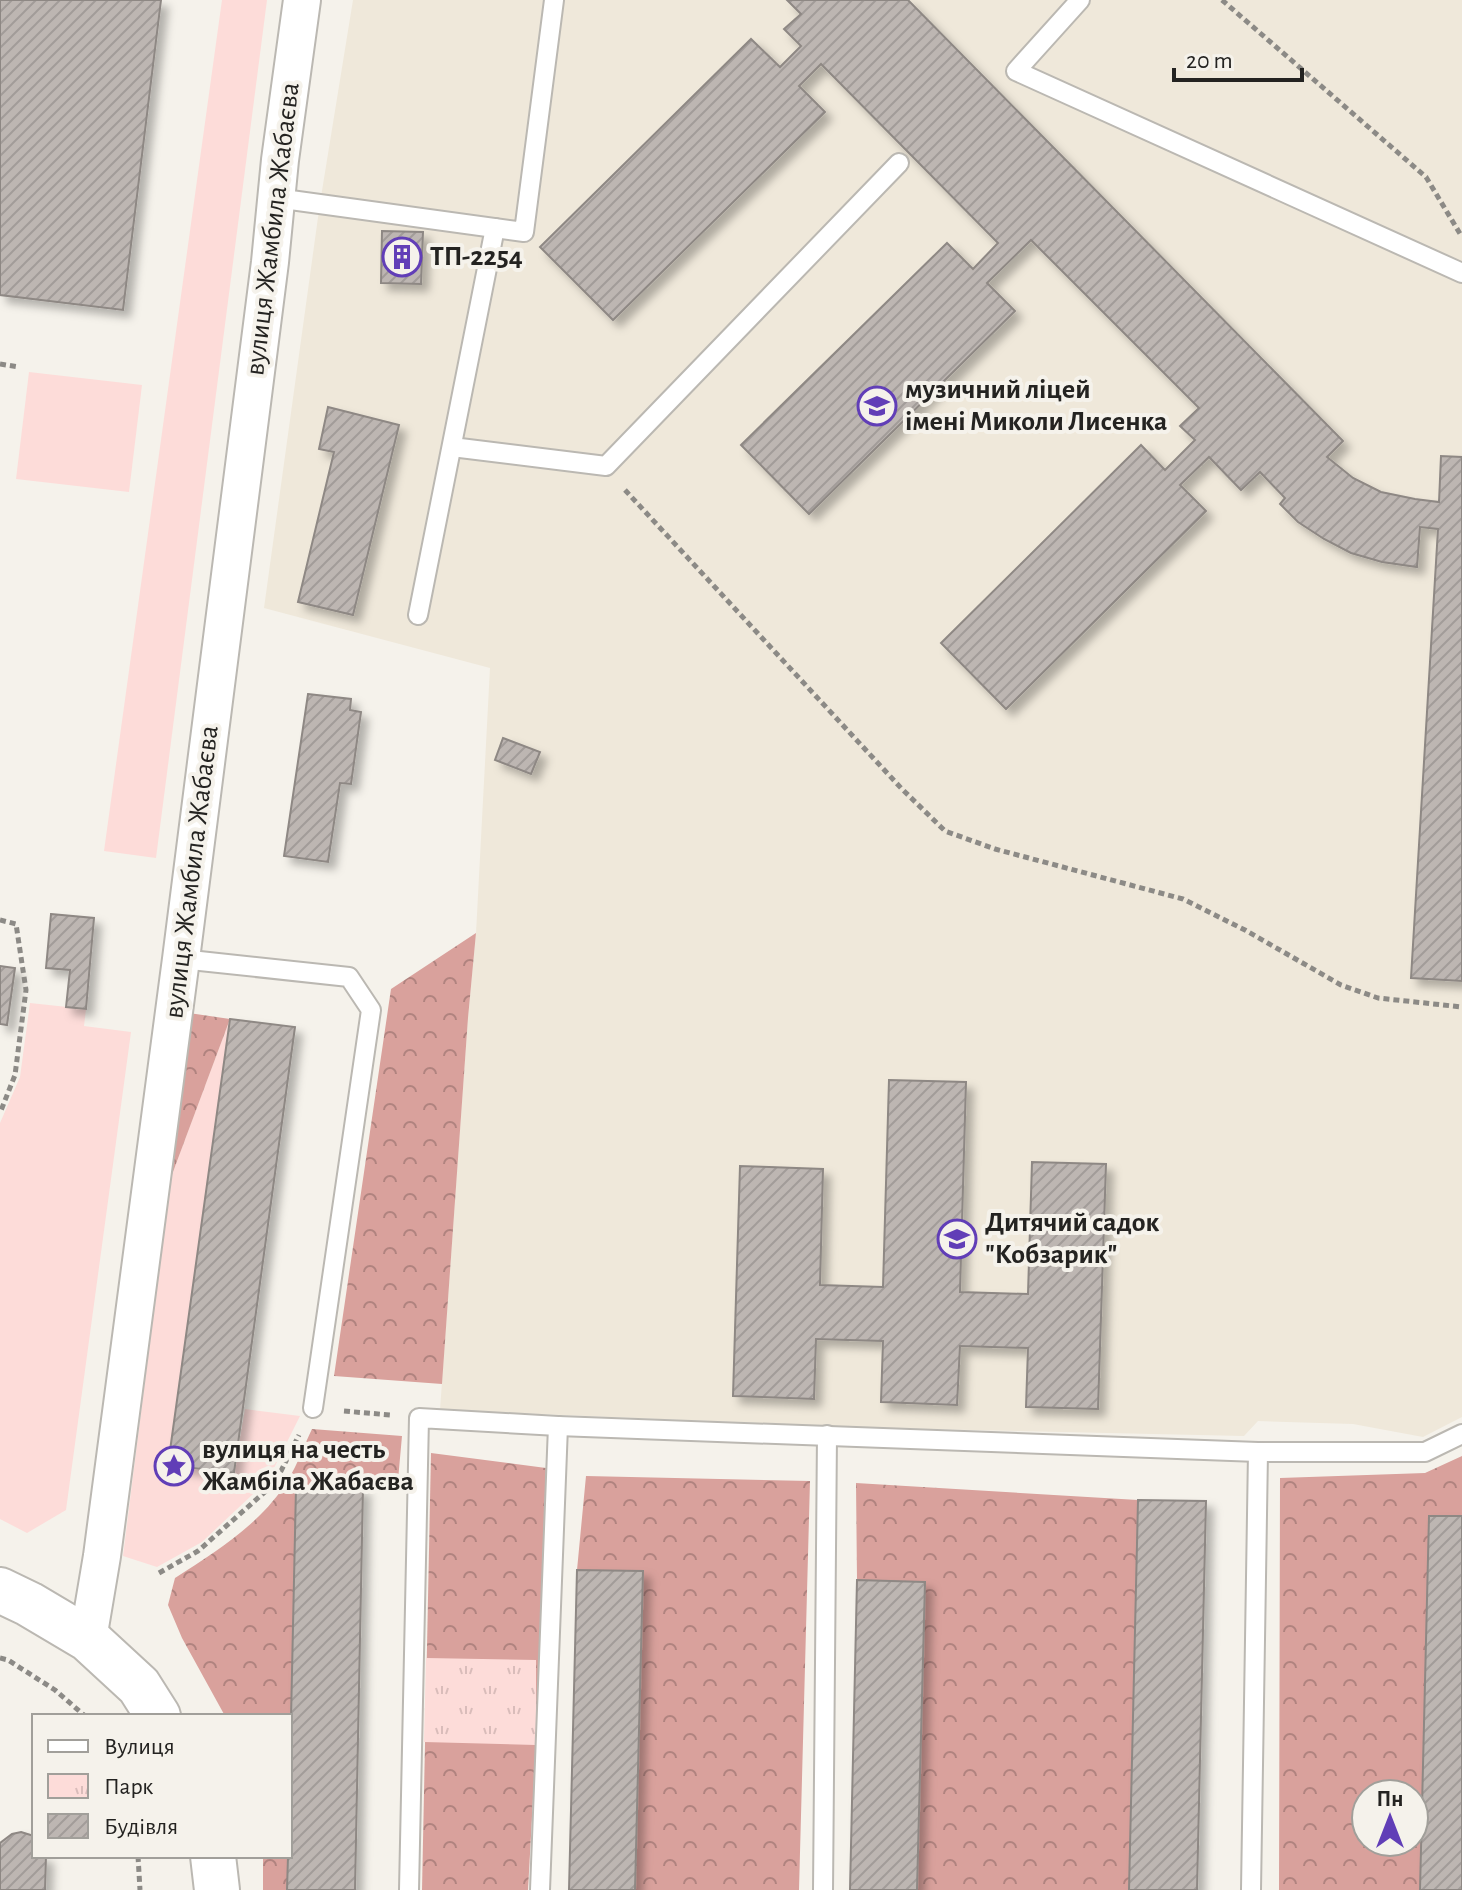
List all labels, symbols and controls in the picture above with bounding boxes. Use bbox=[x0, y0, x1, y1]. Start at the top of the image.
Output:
scale bar bbox=[1174, 32, 1302, 82]
text: 20 m bbox=[1186, 49, 1233, 73]
street label: вулиця Жамбила Жабаєва bbox=[241, 81, 305, 377]
building icon: ТП-2254 bbox=[381, 236, 423, 278]
place label: ТП-2254 bbox=[430, 243, 523, 271]
place label: музичний ліцей імені Миколи Лисенка bbox=[905, 376, 1167, 436]
school or university icon: музичний ліцей імені Миколи Лисенка bbox=[856, 385, 898, 427]
street label: вулиця Жамбила Жабаєва bbox=[160, 724, 224, 1020]
place label: Дитячий садок "Кобзарик" bbox=[985, 1209, 1159, 1269]
school or university icon: Дитячий садок "Кобзарик" bbox=[936, 1218, 978, 1260]
place label: вулиця на честь Жамбіла Жабаєва bbox=[202, 1436, 414, 1496]
place icon: вулиця на честь Жамбіла Жабаєва bbox=[153, 1445, 195, 1487]
legend bbox=[32, 1714, 292, 1858]
text: Вулиця bbox=[104, 1735, 175, 1759]
text: Парк bbox=[104, 1775, 153, 1799]
north arrow bbox=[1350, 1778, 1430, 1858]
text: Пн bbox=[1377, 1788, 1403, 1810]
text: Будівля bbox=[104, 1815, 178, 1839]

